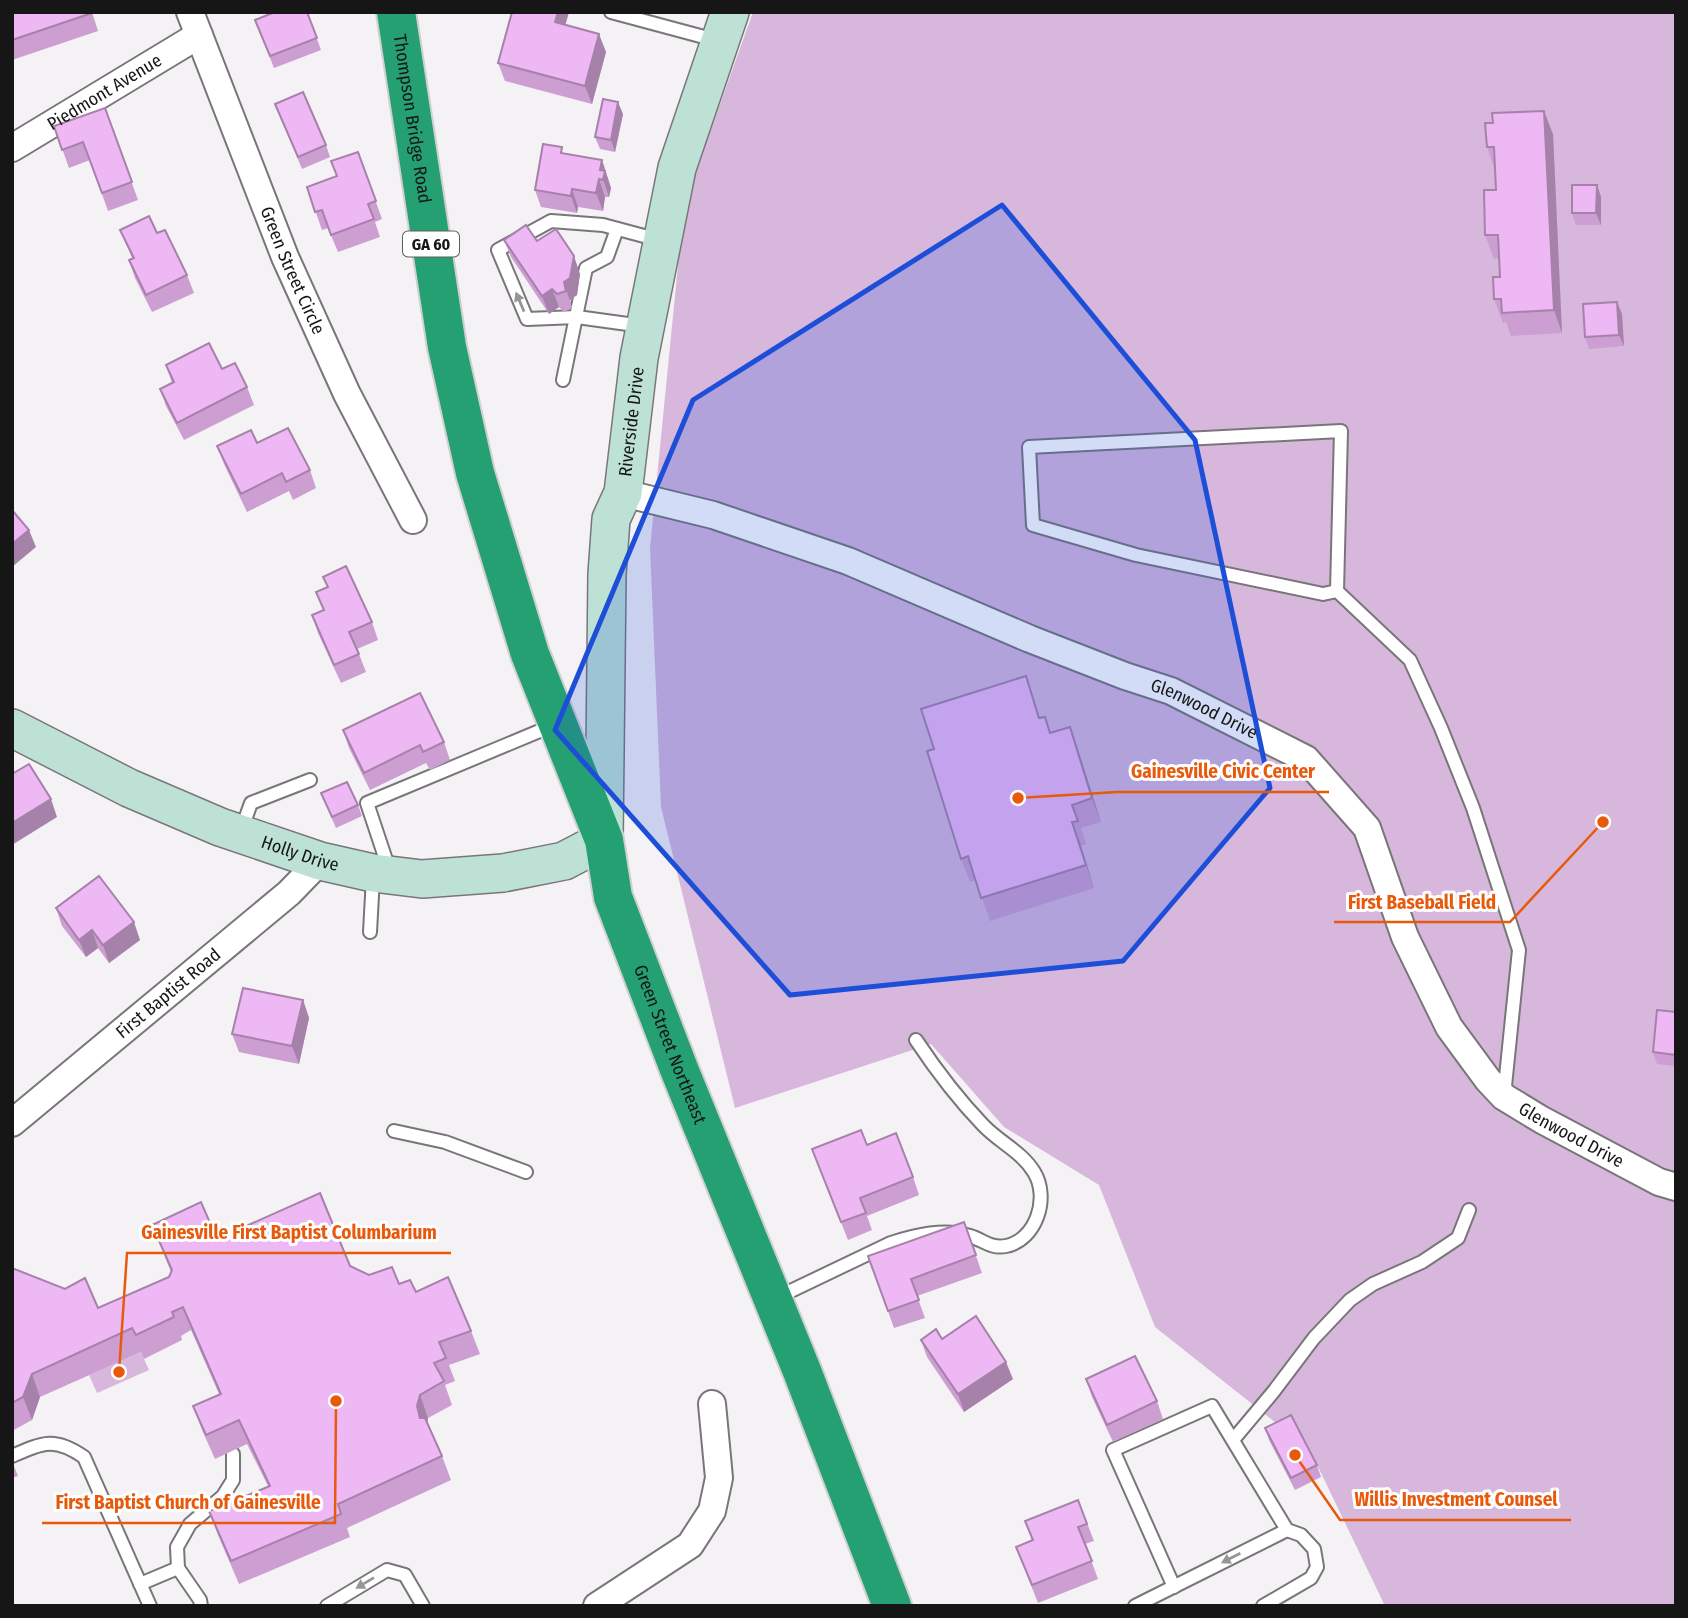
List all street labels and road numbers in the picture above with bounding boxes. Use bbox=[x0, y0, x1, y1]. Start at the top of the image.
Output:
street label: Thompson Bridge Road bbox=[389, 33, 436, 205]
street label: Piedmont Avenue bbox=[43, 49, 166, 135]
street label: Green Street Circle bbox=[255, 203, 330, 338]
road number: GA 60 bbox=[403, 232, 459, 256]
street label: Riverside Drive bbox=[614, 365, 649, 478]
street label: Glenwood Drive bbox=[1148, 674, 1261, 744]
street label: Holly Drive bbox=[259, 831, 341, 876]
street label: First Baptist Road bbox=[111, 943, 225, 1043]
street label: Green Street Northeast bbox=[629, 962, 711, 1127]
street label: Glenwood Drive bbox=[1515, 1098, 1628, 1172]

